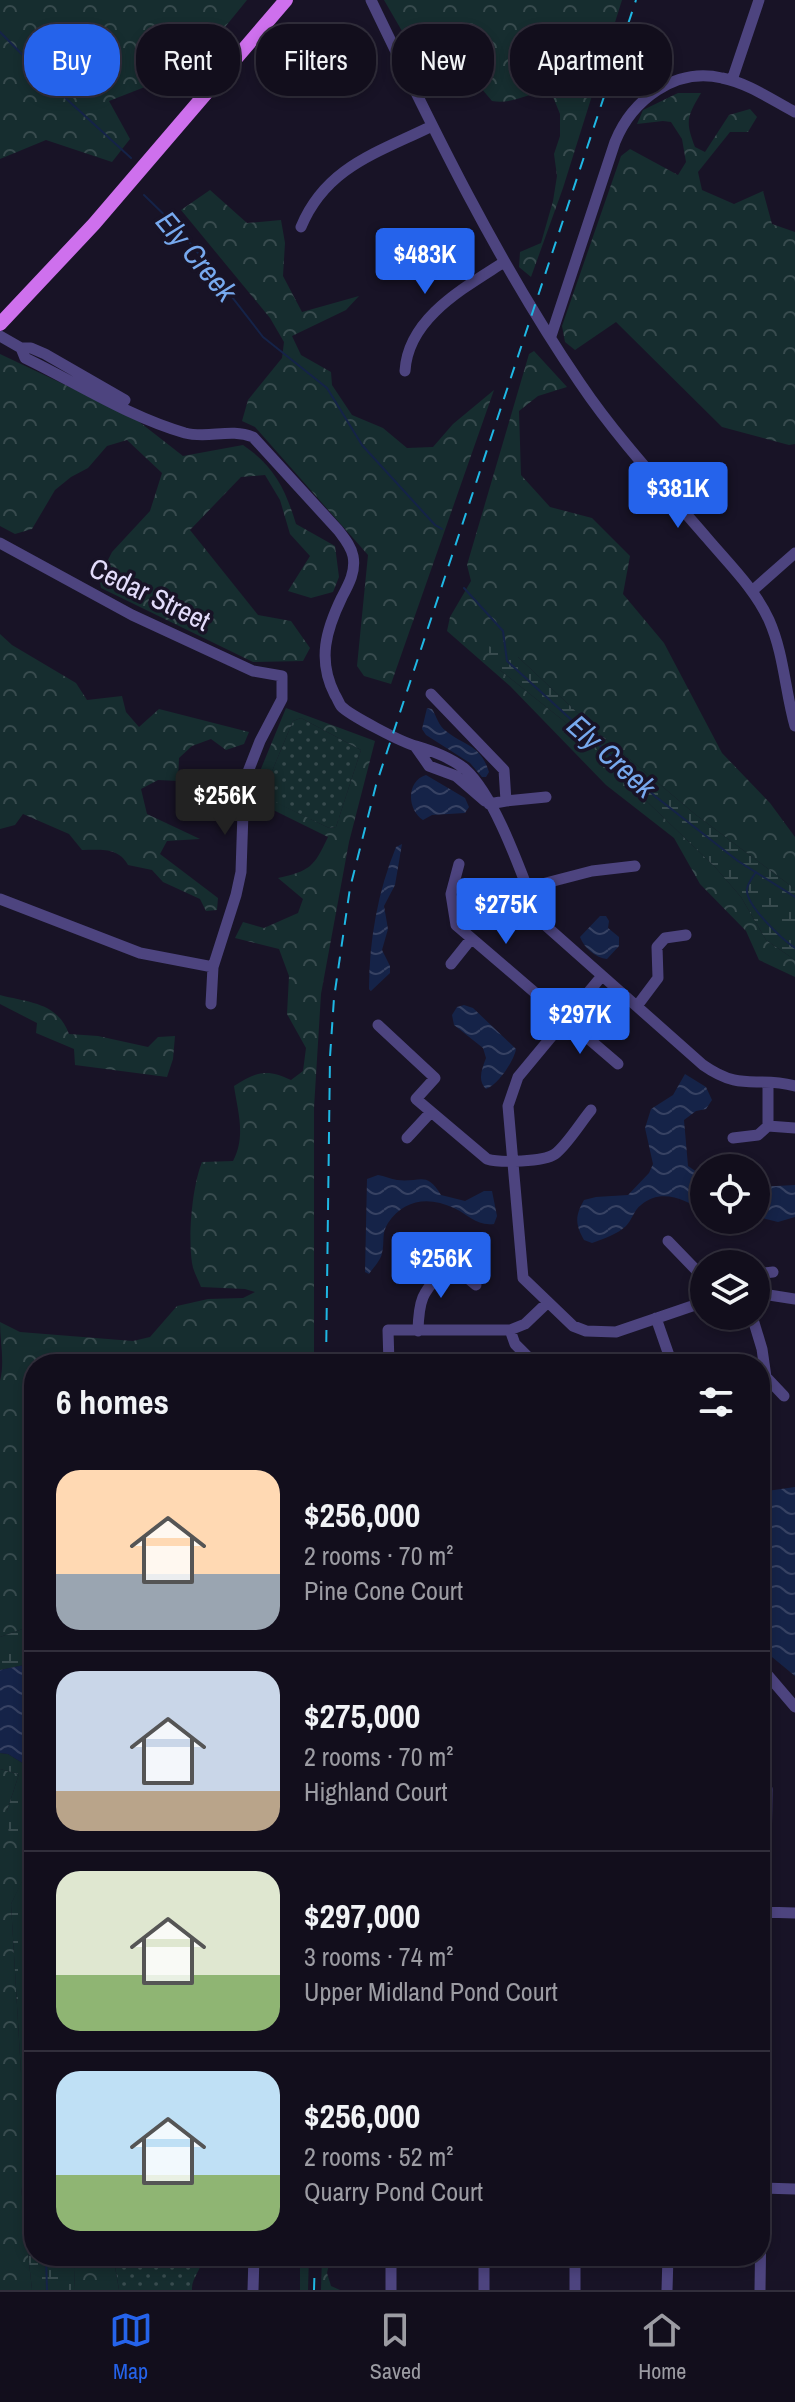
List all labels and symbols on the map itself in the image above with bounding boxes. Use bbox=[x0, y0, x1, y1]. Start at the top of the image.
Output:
water label: Ely Creek bbox=[147, 202, 248, 311]
pin: $483K bbox=[369, 228, 481, 296]
pin: $381K bbox=[622, 462, 734, 530]
street label: Cedar Street bbox=[83, 548, 217, 640]
water label: Ely Creek bbox=[559, 705, 666, 808]
pin: $256K bbox=[169, 769, 281, 837]
pin: $275K bbox=[450, 878, 562, 946]
pin: $297K bbox=[524, 988, 636, 1056]
pin: $256K bbox=[385, 1232, 497, 1300]

